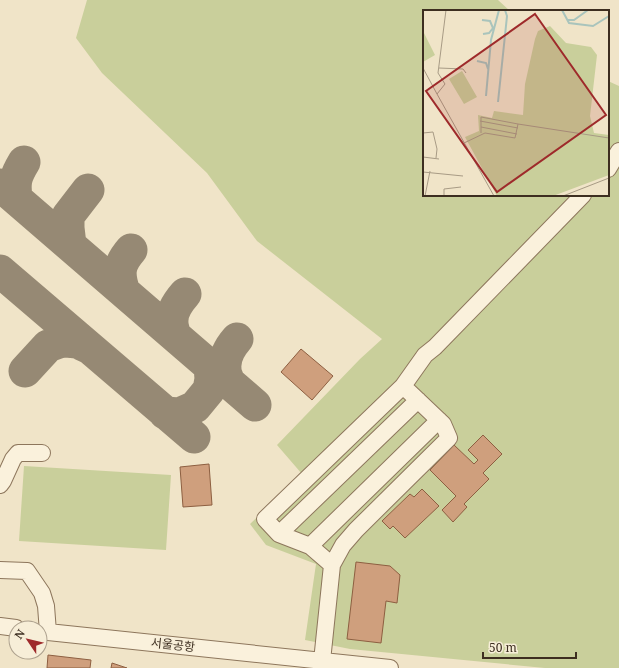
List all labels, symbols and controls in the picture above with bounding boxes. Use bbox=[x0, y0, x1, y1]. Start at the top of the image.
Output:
inset map bbox=[423, 10, 609, 196]
north arrow bbox=[8, 620, 48, 660]
text: N bbox=[11, 626, 28, 642]
street label: 서울공항 bbox=[150, 634, 196, 655]
scale bar bbox=[483, 634, 576, 660]
text: 50 m bbox=[489, 639, 517, 656]

